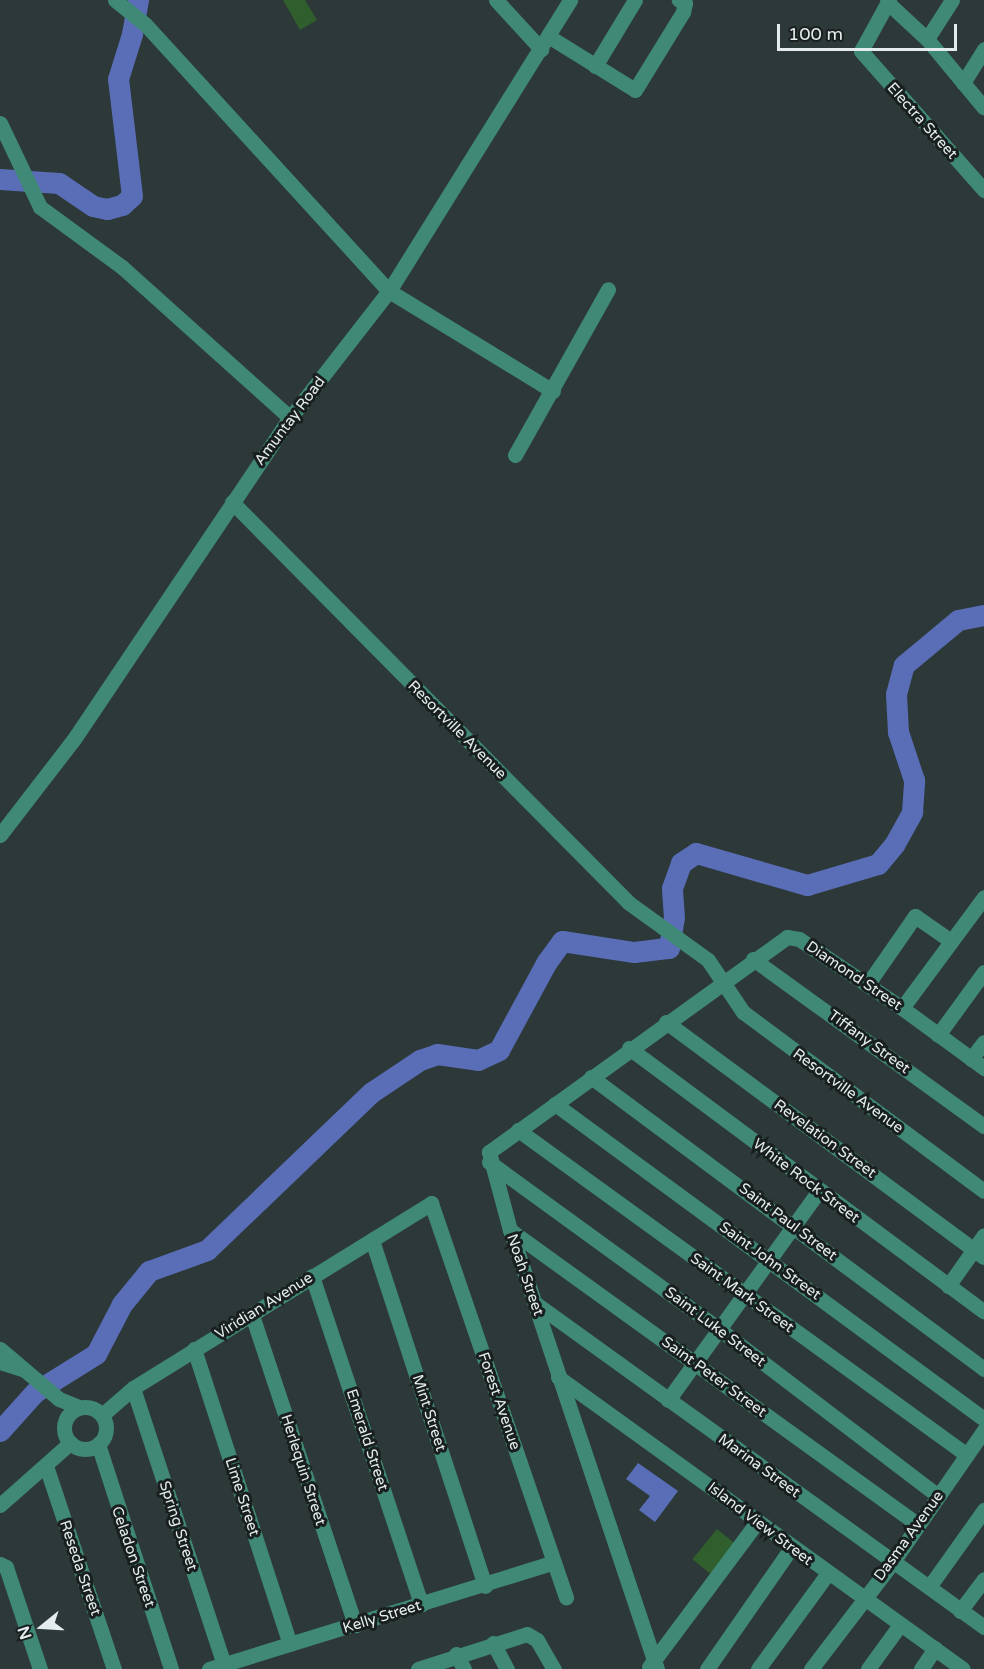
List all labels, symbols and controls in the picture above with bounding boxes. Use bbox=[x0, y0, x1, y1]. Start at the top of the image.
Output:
scale bar bbox=[780, 12, 960, 50]
text: 100 m bbox=[788, 23, 843, 45]
street label: Electra Street bbox=[883, 79, 961, 163]
street label: Amuntay Road bbox=[251, 373, 329, 469]
street label: Resortville Avenue bbox=[404, 677, 510, 783]
street label: Diamond Street bbox=[803, 937, 905, 1015]
street label: Tiffany Street bbox=[825, 1006, 913, 1078]
street label: Resortville Avenue bbox=[789, 1045, 907, 1137]
street label: Revelation Street bbox=[770, 1096, 880, 1182]
street label: White Rock Street bbox=[749, 1135, 863, 1227]
street label: Saint Paul Street bbox=[736, 1179, 840, 1265]
street label: Saint John Street bbox=[716, 1218, 824, 1304]
street label: Noah Street bbox=[503, 1232, 547, 1318]
street label: Saint Mark Street bbox=[687, 1249, 797, 1337]
street label: Viridian Avenue bbox=[212, 1269, 316, 1343]
street label: Saint Luke Street bbox=[661, 1283, 769, 1371]
street label: Saint Peter Street bbox=[658, 1333, 770, 1421]
street label: Forest Avenue bbox=[474, 1350, 524, 1452]
street label: Mint Street bbox=[408, 1372, 450, 1454]
street label: Emerald Street bbox=[342, 1387, 392, 1493]
street label: Herlequin Street bbox=[277, 1412, 329, 1528]
street label: Marina Street bbox=[715, 1430, 803, 1502]
street label: Lime Street bbox=[221, 1456, 263, 1538]
street label: Spring Street bbox=[155, 1479, 201, 1573]
street label: Island View Street bbox=[704, 1479, 816, 1569]
street label: Dasma Avenue bbox=[870, 1488, 948, 1584]
street label: Celadon Street bbox=[107, 1504, 159, 1610]
street label: Reseda Street bbox=[55, 1518, 105, 1618]
north arrow bbox=[12, 1597, 72, 1657]
street label: Kelly Street bbox=[341, 1597, 423, 1637]
text: N bbox=[13, 1623, 36, 1642]

